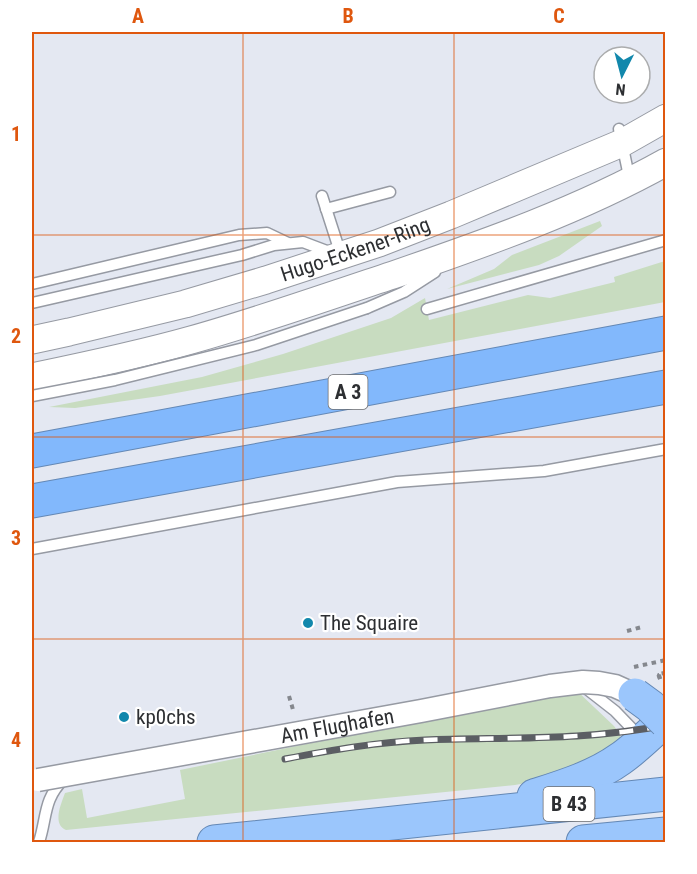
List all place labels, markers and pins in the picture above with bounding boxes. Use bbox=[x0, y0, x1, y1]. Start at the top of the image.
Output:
place label: The Squaire bbox=[320, 611, 418, 635]
marker: The Squaire bbox=[301, 616, 315, 630]
place label: kp0chs bbox=[136, 705, 196, 729]
marker: kp0chs bbox=[117, 710, 131, 724]

